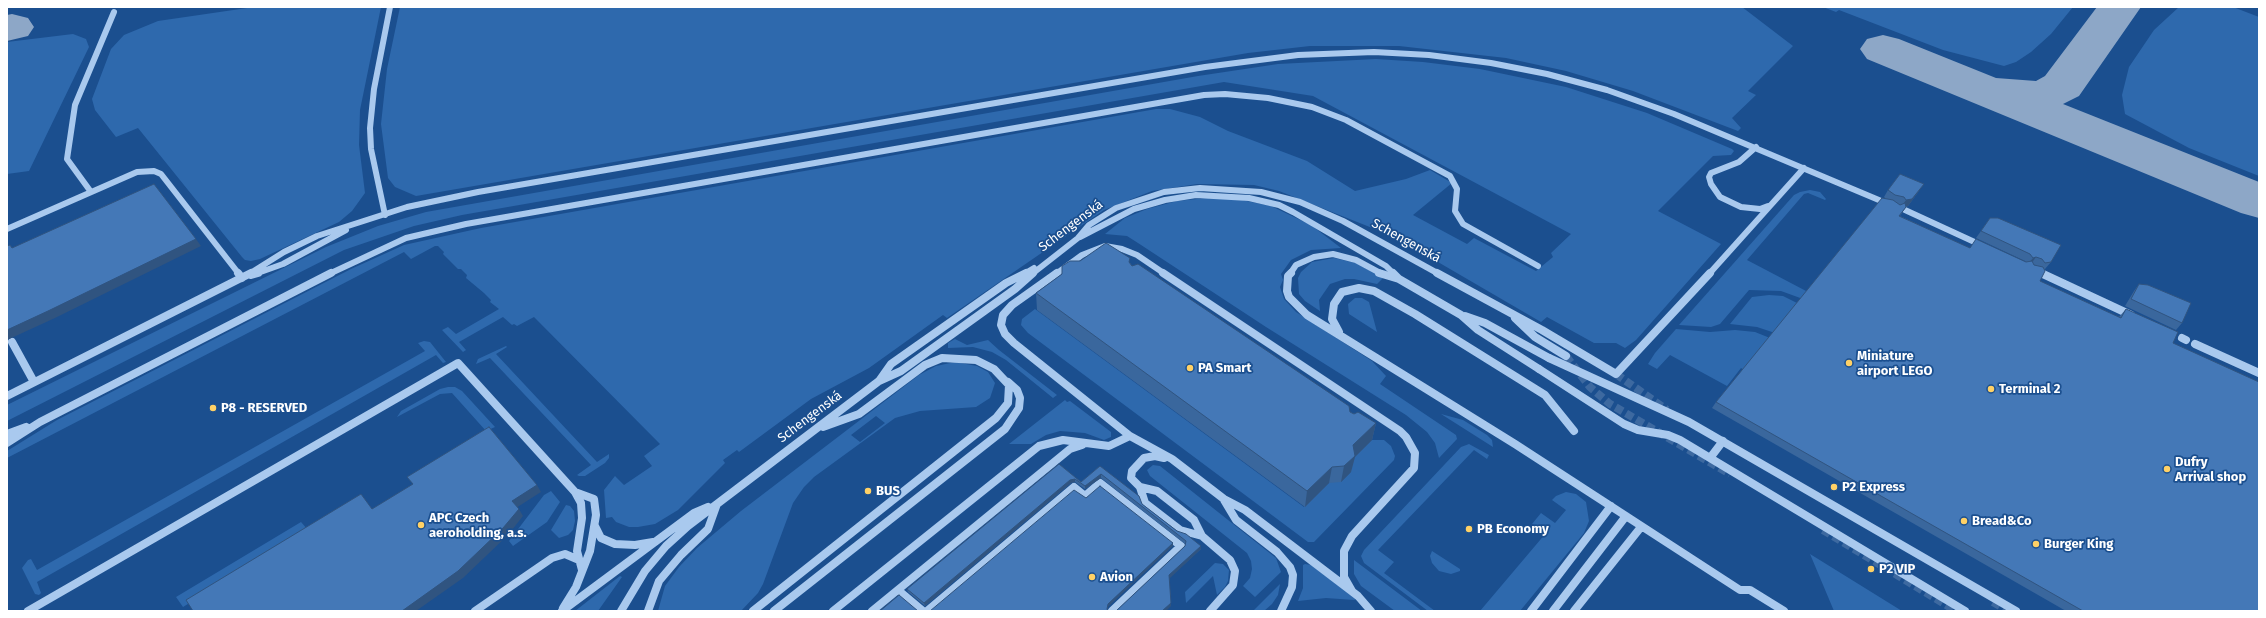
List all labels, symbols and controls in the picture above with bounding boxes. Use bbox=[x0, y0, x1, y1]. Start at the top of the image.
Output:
street label: Schengenská bbox=[1036, 197, 1106, 255]
street label: Schengenská bbox=[1369, 216, 1443, 266]
place label: Miniature airport LEGO bbox=[1857, 348, 1932, 379]
marker: Miniature airport LEGO bbox=[1844, 358, 1854, 368]
place label: PA Smart bbox=[1198, 360, 1252, 376]
marker: PA Smart bbox=[1185, 363, 1195, 373]
place label: Terminal 2 bbox=[1999, 381, 2061, 397]
marker: Terminal 2 bbox=[1986, 384, 1996, 394]
street label: Schengenská bbox=[775, 388, 845, 446]
place label: P8 - RESERVED bbox=[221, 400, 307, 416]
marker: P8 - RESERVED bbox=[208, 403, 218, 413]
place label: Dufry Arrival shop bbox=[2175, 454, 2246, 485]
marker: Dufry Arrival shop bbox=[2162, 464, 2172, 474]
place label: P2 Express bbox=[1842, 479, 1905, 495]
marker: P2 Express bbox=[1829, 482, 1839, 492]
place label: BUS bbox=[876, 483, 900, 499]
marker: BUS bbox=[863, 486, 873, 496]
place label: APC Czech aeroholding, a.s. bbox=[429, 510, 527, 541]
place label: Bread&Co bbox=[1972, 513, 2032, 529]
marker: Bread&Co bbox=[1959, 516, 1969, 526]
marker: APC Czech aeroholding, a.s. bbox=[416, 520, 426, 530]
place label: PB Economy bbox=[1477, 521, 1549, 537]
marker: PB Economy bbox=[1464, 524, 1474, 534]
place label: Burger King bbox=[2044, 536, 2113, 552]
marker: Burger King bbox=[2031, 539, 2041, 549]
place label: P2 VIP bbox=[1879, 561, 1915, 577]
marker: P2 VIP bbox=[1866, 564, 1876, 574]
place label: Avion bbox=[1100, 569, 1133, 585]
marker: Avion bbox=[1087, 572, 1097, 582]

